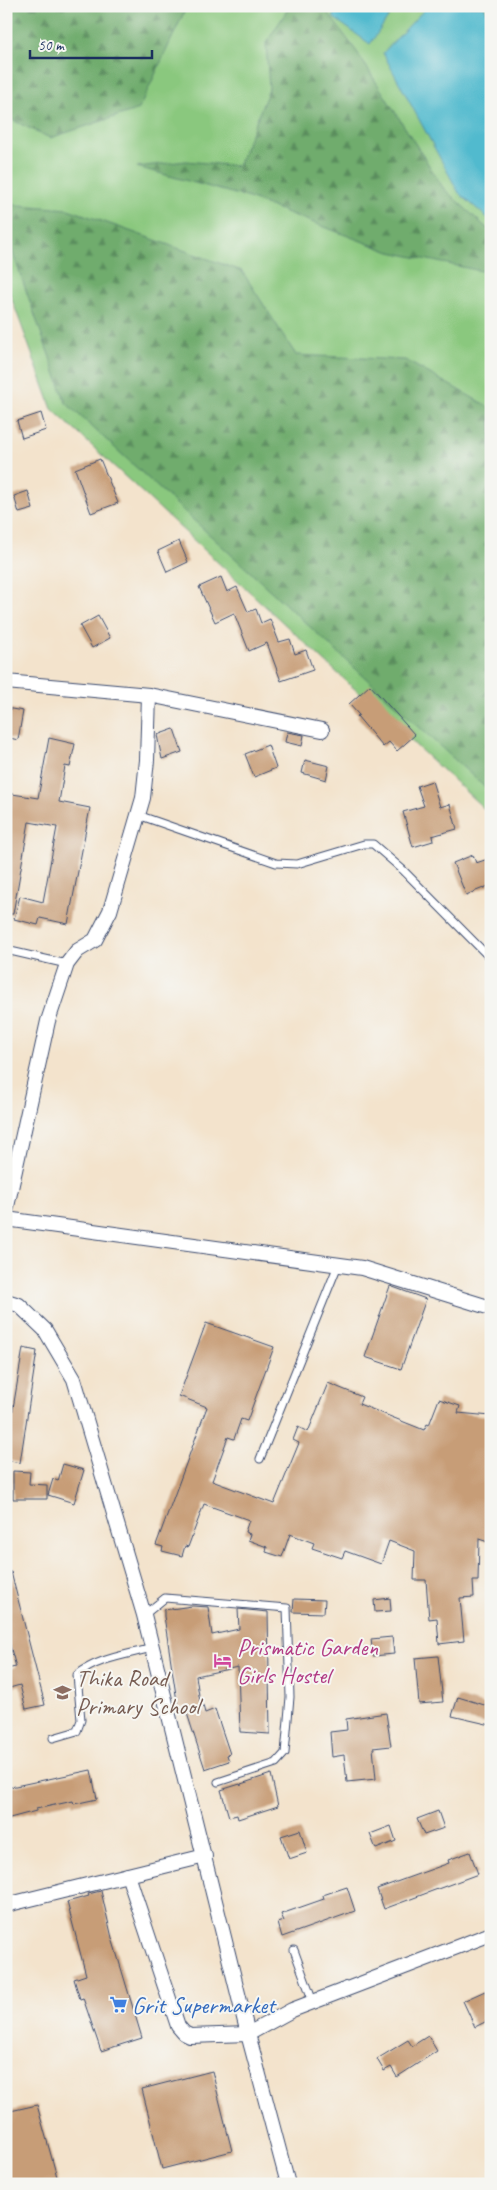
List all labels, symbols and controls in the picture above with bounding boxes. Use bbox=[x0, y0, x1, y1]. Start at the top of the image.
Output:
scale bar bbox=[30, 28, 152, 60]
text: 50 m bbox=[38, 36, 65, 55]
place label: Prismatic Garden Girls Hostel bbox=[237, 1632, 378, 1690]
hotel icon: Prismatic Garden Girls Hostel bbox=[213, 1651, 233, 1671]
place label: Thika Road Primary School bbox=[76, 1663, 203, 1721]
school or university icon: Thika Road Primary School bbox=[52, 1682, 72, 1702]
place label: Grit Supermarket bbox=[132, 1990, 277, 2020]
supermarket icon: Grit Supermarket bbox=[108, 1995, 128, 2015]

